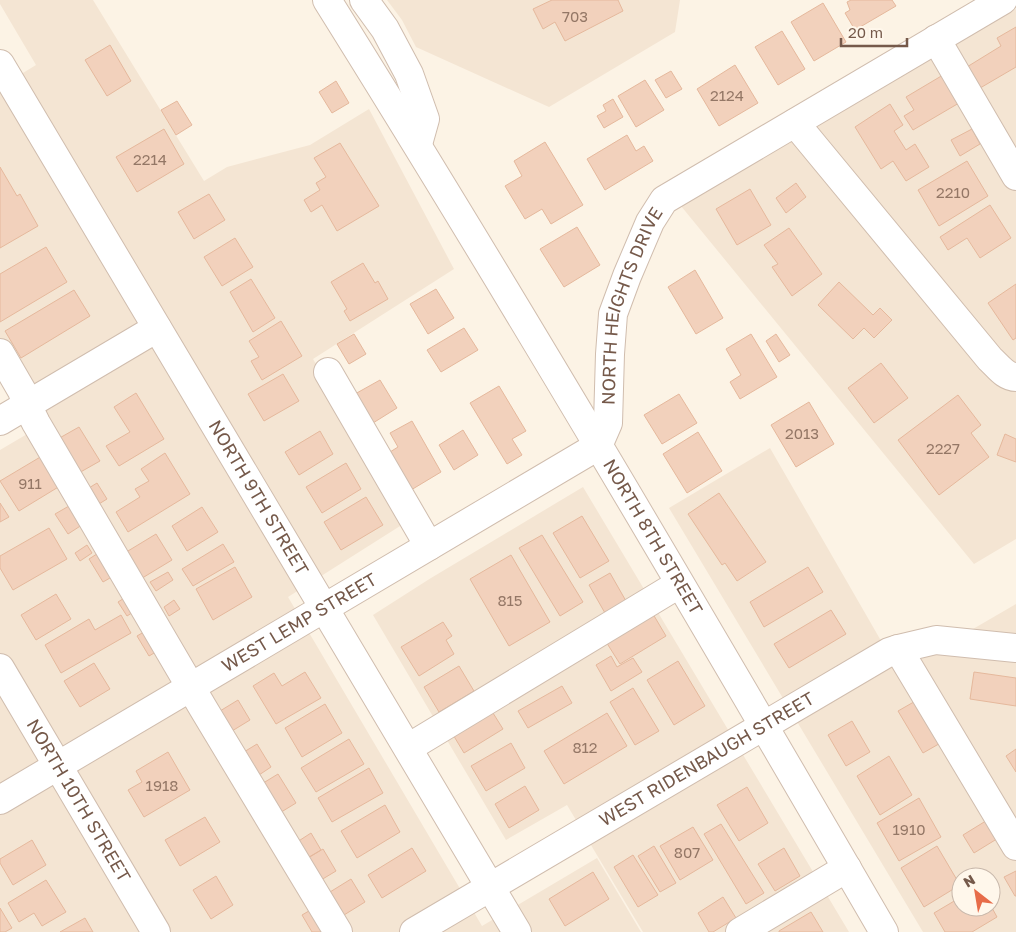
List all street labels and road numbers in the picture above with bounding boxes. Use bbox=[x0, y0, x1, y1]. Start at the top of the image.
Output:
street label: NORTH HEIGHTS DRIVE bbox=[597, 203, 667, 405]
street label: NORTH 9TH STREET bbox=[205, 416, 314, 579]
street label: NORTH 8TH STREET bbox=[599, 455, 708, 618]
street label: WEST LEMP STREET bbox=[217, 567, 380, 676]
street label: WEST RIDENBAUGH STREET bbox=[595, 687, 818, 830]
street label: NORTH 10TH STREET bbox=[22, 714, 136, 886]

